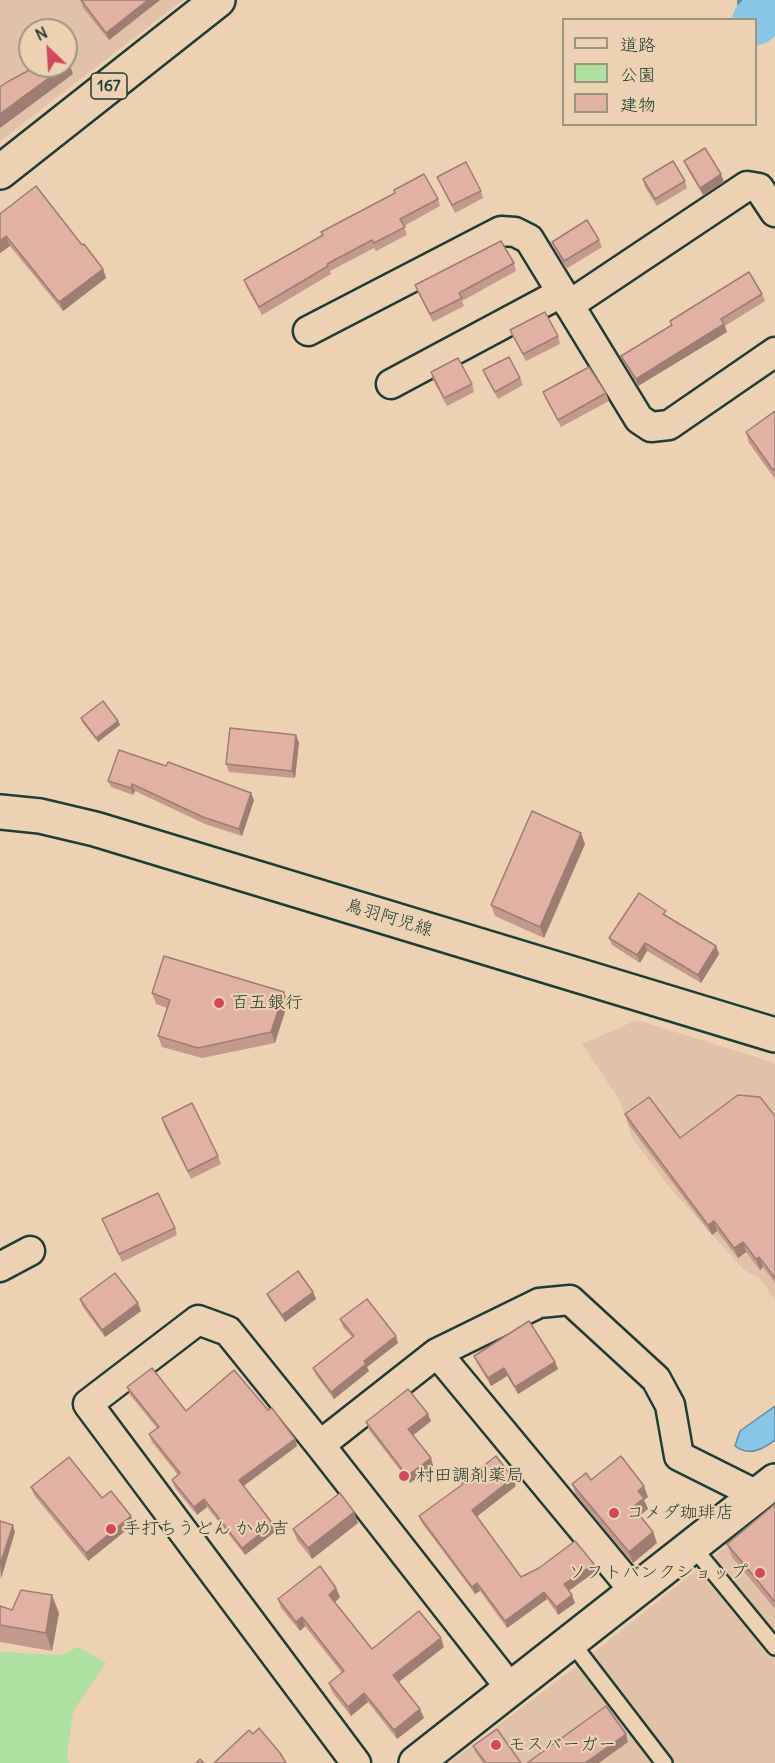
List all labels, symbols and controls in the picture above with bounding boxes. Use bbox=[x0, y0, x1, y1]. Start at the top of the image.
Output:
north arrow bbox=[18, 18, 78, 78]
legend bbox=[562, 18, 757, 126]
text: N bbox=[32, 22, 50, 45]
text: 道路 bbox=[620, 33, 656, 56]
text: 公園 bbox=[620, 63, 656, 86]
road number: 167 bbox=[91, 73, 127, 99]
text: 建物 bbox=[620, 93, 656, 116]
street label: 鳥羽阿児線 bbox=[343, 895, 435, 941]
place label: 百五銀行 bbox=[231, 992, 303, 1014]
marker: 百五銀行 bbox=[212, 996, 226, 1010]
place label: 村田調剤薬局 bbox=[416, 1465, 524, 1487]
marker: 村田調剤薬局 bbox=[397, 1469, 411, 1483]
place label: コメダ珈琲店 bbox=[626, 1502, 734, 1524]
marker: コメダ珈琲店 bbox=[607, 1506, 621, 1520]
place label: 手打ちうどん かめ吉 bbox=[123, 1518, 289, 1540]
marker: 手打ちうどん かめ吉 bbox=[104, 1522, 118, 1536]
place label: ソフトバンクショップ bbox=[568, 1562, 748, 1584]
marker: ソフトバンクショップ bbox=[753, 1566, 767, 1580]
place label: モスバーガー bbox=[508, 1734, 616, 1756]
marker: モスバーガー bbox=[489, 1738, 503, 1752]

